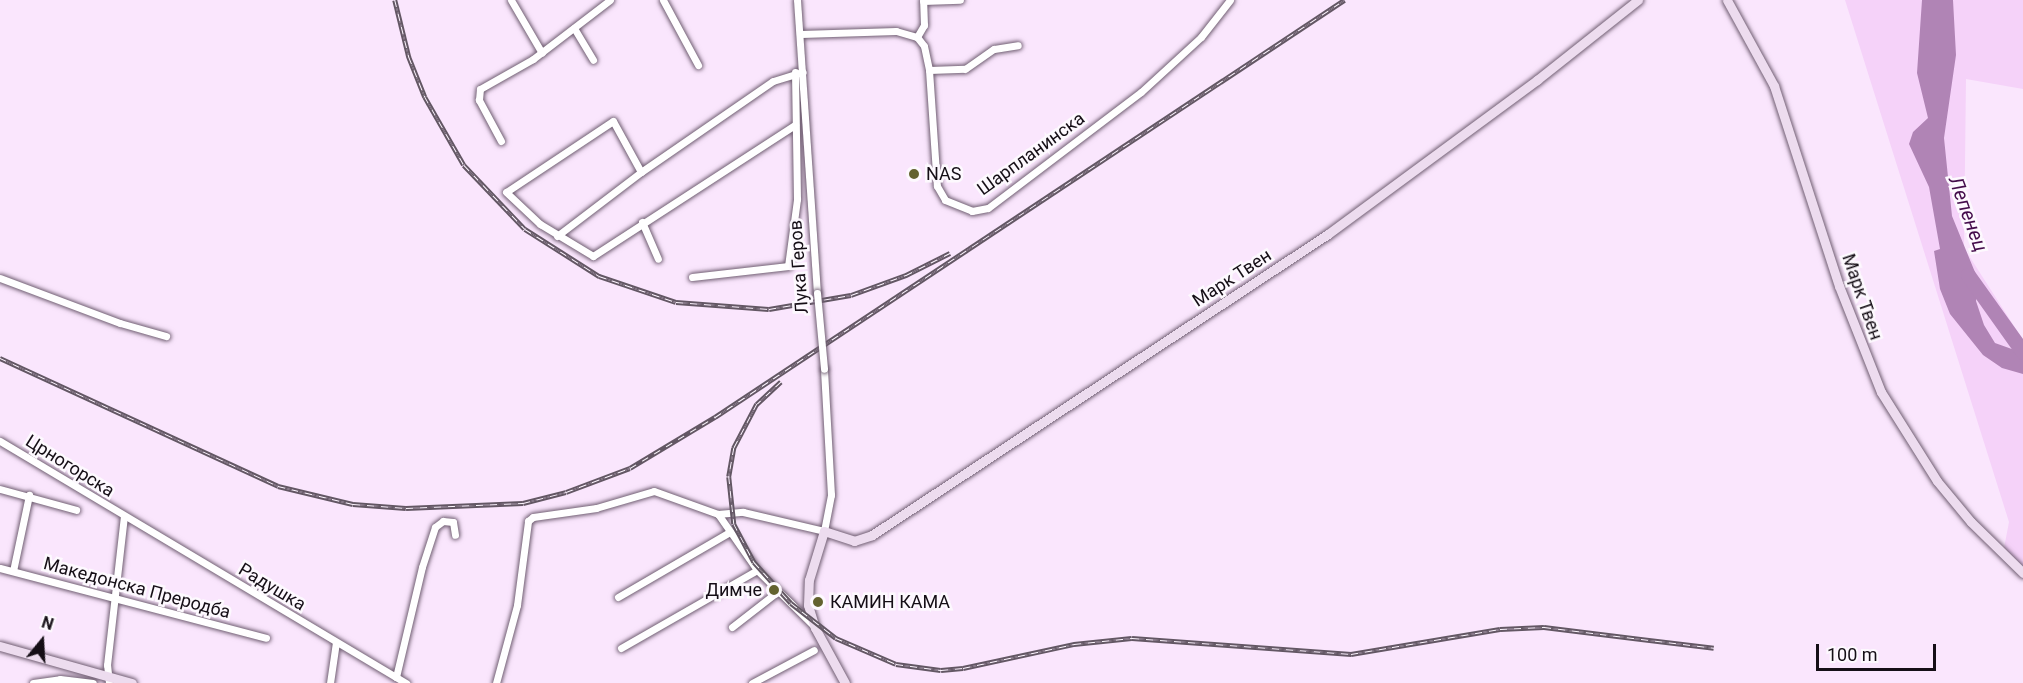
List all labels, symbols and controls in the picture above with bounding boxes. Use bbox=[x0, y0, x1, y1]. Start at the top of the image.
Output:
street label: Шарпланинска bbox=[973, 108, 1089, 200]
place label: NAS bbox=[926, 163, 961, 185]
marker: NAS bbox=[907, 167, 921, 181]
water label: Лепенец bbox=[1943, 173, 1993, 255]
street label: Лука Геров bbox=[785, 219, 813, 315]
street label: Марк Твен bbox=[1188, 244, 1276, 312]
street label: Марк Твен bbox=[1837, 251, 1887, 343]
street label: Црногорска bbox=[22, 430, 118, 502]
street label: Македонска Преродба bbox=[41, 553, 233, 623]
street label: Радушка bbox=[235, 559, 309, 615]
place label: Димче bbox=[705, 579, 762, 601]
marker: Димче bbox=[767, 583, 781, 597]
place label: КАМИН КАМА bbox=[830, 591, 950, 613]
marker: КАМИН КАМА bbox=[811, 595, 825, 609]
north arrow bbox=[12, 611, 72, 671]
text: N bbox=[39, 613, 56, 634]
scale bar bbox=[1819, 632, 1939, 670]
text: 100 m bbox=[1827, 644, 1878, 665]

